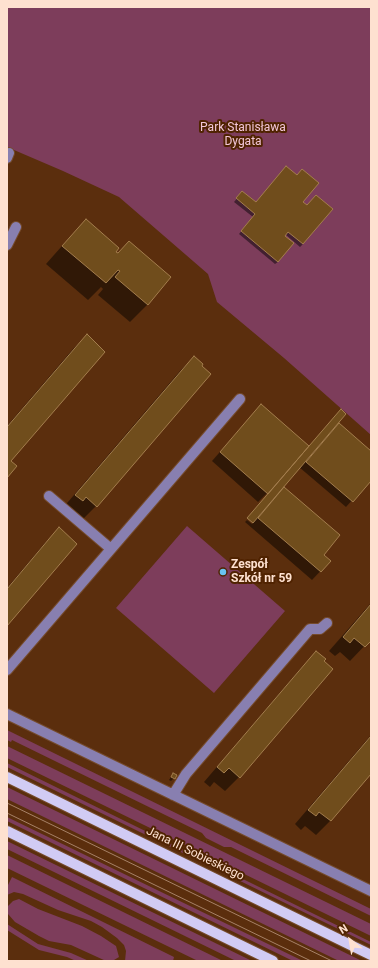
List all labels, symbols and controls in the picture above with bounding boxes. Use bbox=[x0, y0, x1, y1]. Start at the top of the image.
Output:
park label: Park Stanisława Dygata bbox=[200, 121, 286, 149]
place label: Zespół Szkół nr 59 bbox=[231, 558, 292, 586]
marker: Zespół Szkół nr 59 bbox=[218, 567, 228, 577]
street label: Jana III Sobieskiego bbox=[144, 824, 246, 884]
north arrow bbox=[330, 920, 370, 960]
text: N bbox=[337, 922, 350, 937]

